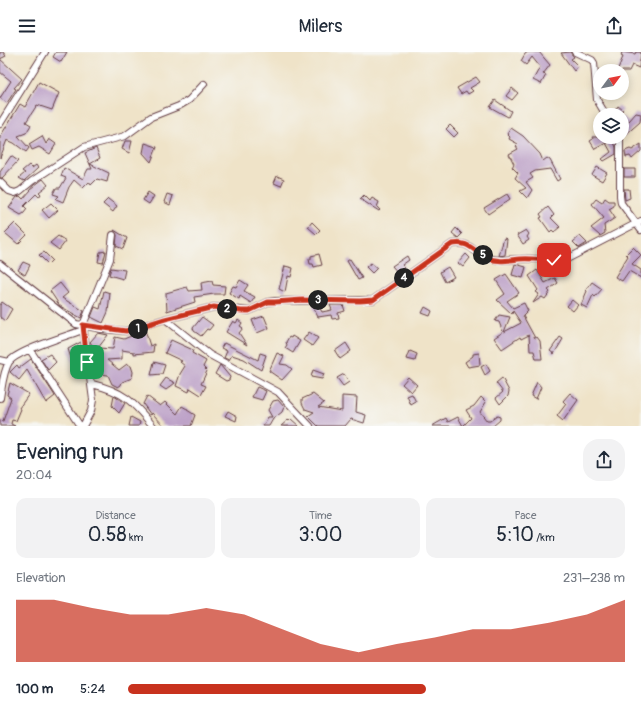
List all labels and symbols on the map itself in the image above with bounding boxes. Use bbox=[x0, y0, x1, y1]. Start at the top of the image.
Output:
north arrow bbox=[593, 64, 629, 100]
pin bbox=[537, 243, 571, 277]
pin: 5 bbox=[473, 245, 493, 265]
pin: 4 bbox=[394, 268, 414, 288]
pin: 3 bbox=[308, 290, 328, 310]
pin: 2 bbox=[217, 299, 237, 319]
pin: 1 bbox=[128, 319, 148, 339]
pin bbox=[70, 345, 104, 379]

